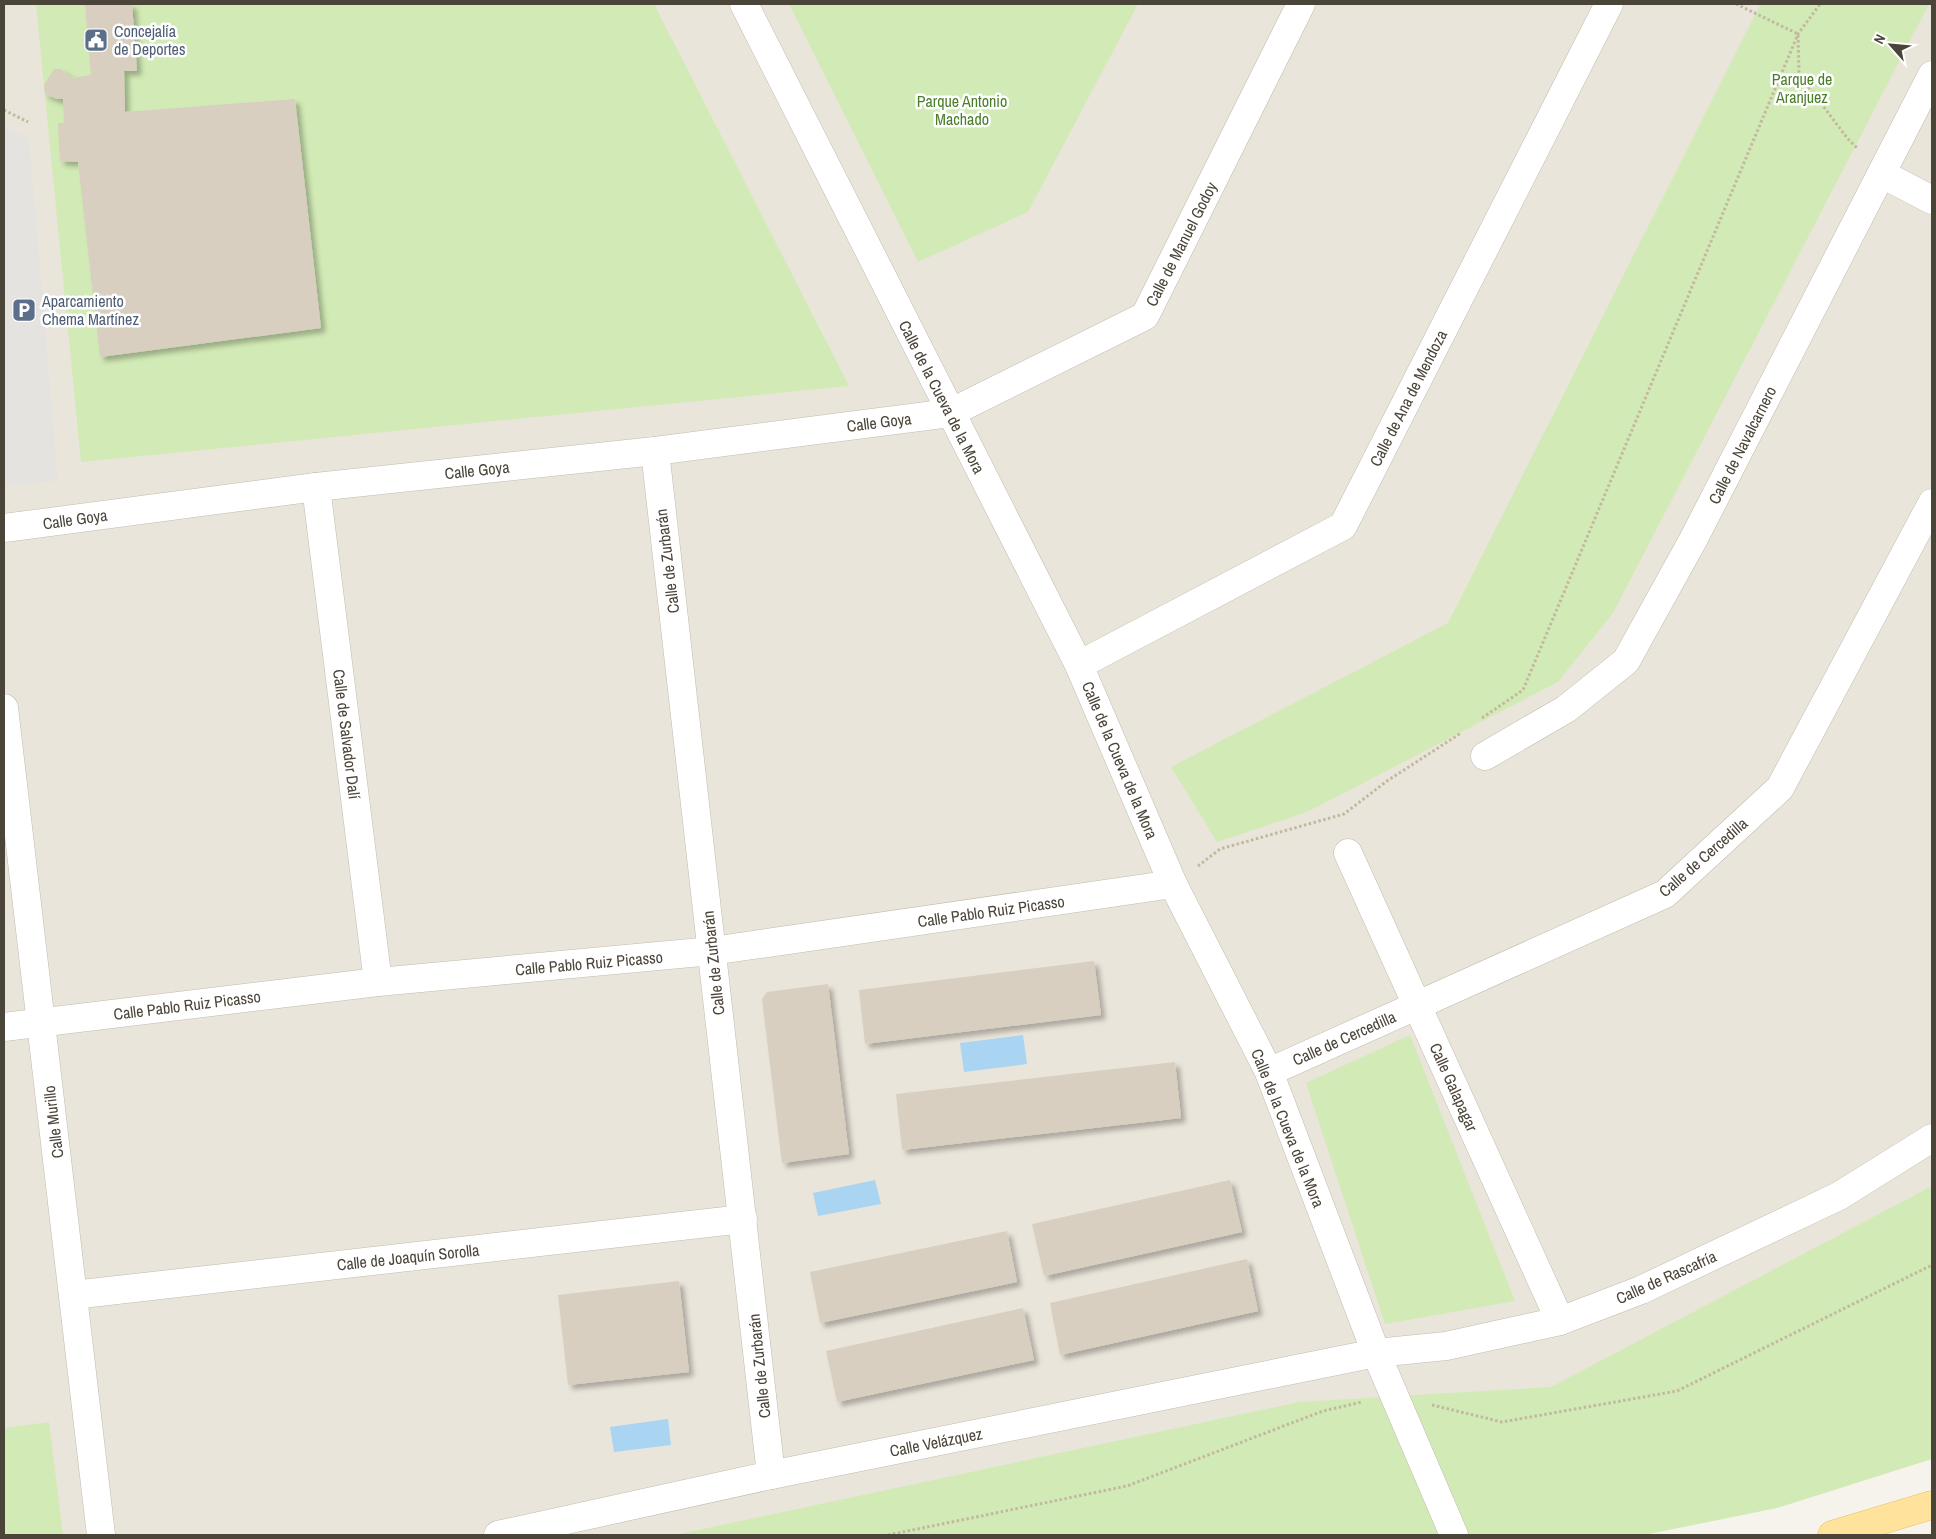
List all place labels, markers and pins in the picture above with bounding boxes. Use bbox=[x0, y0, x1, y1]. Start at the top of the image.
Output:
place label: Concejalía de Deportes bbox=[114, 20, 185, 60]
public building icon: Concejalía de Deportes bbox=[83, 27, 109, 53]
place label: Aparcamiento Chema Martínez bbox=[41, 290, 139, 330]
parking icon: Aparcamiento Chema Martínez bbox=[11, 297, 37, 323]

